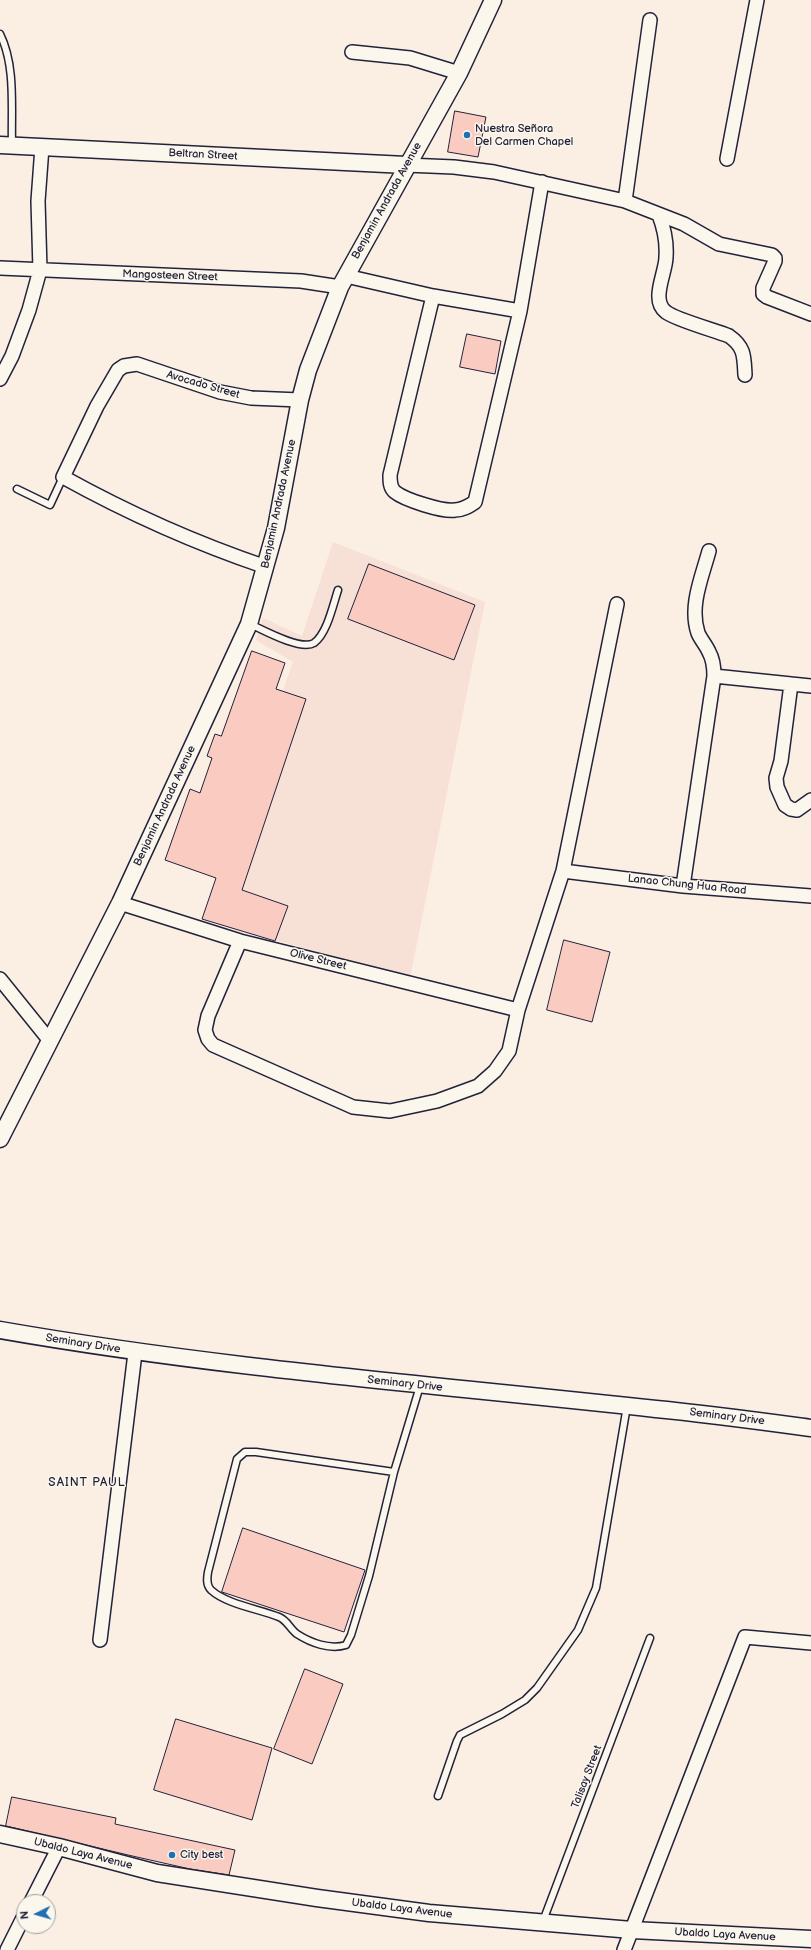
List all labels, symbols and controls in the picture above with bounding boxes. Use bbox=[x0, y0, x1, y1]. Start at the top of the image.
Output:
place label: Nuestra Señora Del Carmen Chapel bbox=[475, 122, 573, 148]
marker: Nuestra Señora Del Carmen Chapel bbox=[462, 130, 472, 140]
street label: Benjamin Andrada Avenue bbox=[349, 140, 425, 262]
street label: Beltran Street bbox=[168, 147, 238, 163]
street label: Mangosteen Street bbox=[122, 268, 218, 284]
street label: Avocado Street bbox=[165, 368, 241, 402]
street label: Benjamin Andrada Avenue bbox=[259, 438, 299, 570]
street label: Benjamin Andrada Avenue bbox=[131, 744, 199, 868]
street label: Lanao Chung Hua Road bbox=[627, 872, 747, 898]
street label: Olive Street bbox=[288, 947, 348, 973]
street label: Seminary Drive bbox=[45, 1332, 121, 1356]
street label: Seminary Drive bbox=[367, 1373, 443, 1395]
street label: Seminary Drive bbox=[689, 1406, 765, 1428]
district label: SAINT PAUL bbox=[48, 1476, 126, 1490]
street label: Talisay Street bbox=[569, 1744, 605, 1810]
street label: Ubaldo Laya Avenue bbox=[32, 1835, 134, 1873]
place label: City best bbox=[180, 1848, 223, 1862]
marker: City best bbox=[167, 1850, 177, 1860]
north arrow bbox=[16, 1894, 56, 1934]
street label: Ubaldo Laya Avenue bbox=[351, 1896, 453, 1922]
text: N bbox=[18, 1910, 31, 1920]
street label: Ubaldo Laya Avenue bbox=[674, 1926, 776, 1944]

